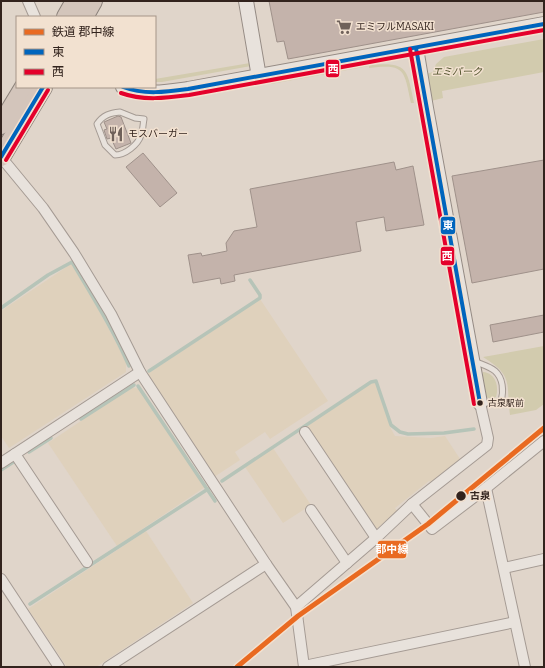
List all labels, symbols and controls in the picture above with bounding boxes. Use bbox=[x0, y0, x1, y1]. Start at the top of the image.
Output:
legend bbox=[16, 16, 156, 88]
supermarket icon: エミフルMASAKI bbox=[335, 18, 353, 36]
place label: エミフルMASAKI bbox=[356, 21, 435, 33]
text: 鉄道 郡中線 bbox=[52, 25, 114, 39]
text: 東 bbox=[52, 45, 64, 59]
line badge: 西 bbox=[325, 59, 340, 78]
text: 西 bbox=[328, 63, 339, 76]
text: 西 bbox=[52, 65, 64, 79]
park label: エミパーク bbox=[432, 66, 483, 78]
restaurant icon: モスバーガー bbox=[107, 125, 125, 143]
place label: モスバーガー bbox=[128, 128, 188, 140]
line badge: 東 bbox=[440, 216, 456, 235]
text: 東 bbox=[443, 219, 454, 232]
line badge: 西 bbox=[440, 246, 455, 266]
text: 西 bbox=[442, 250, 453, 263]
marker: 古泉駅前 bbox=[475, 398, 485, 408]
place label: 古泉駅前 bbox=[488, 398, 524, 408]
marker: 古泉 bbox=[454, 489, 468, 503]
place label: 古泉 bbox=[470, 490, 491, 502]
line badge: 郡中線 bbox=[377, 540, 407, 559]
text: 郡中線 bbox=[376, 543, 409, 556]

